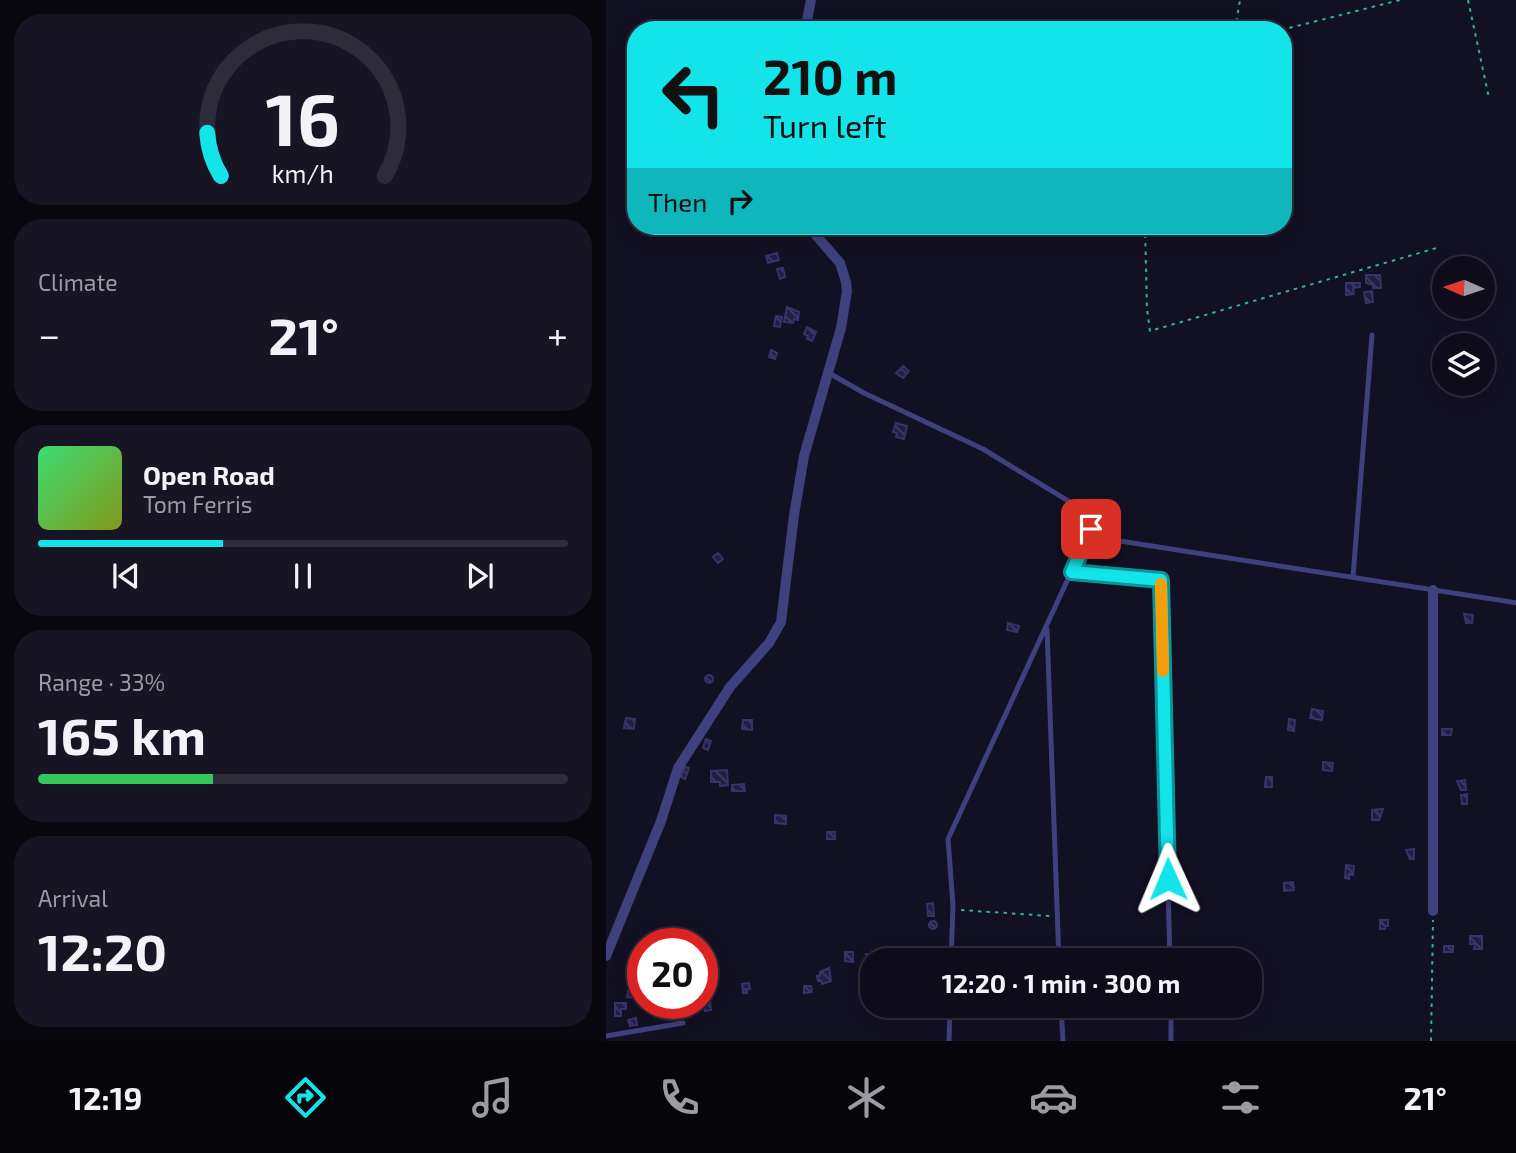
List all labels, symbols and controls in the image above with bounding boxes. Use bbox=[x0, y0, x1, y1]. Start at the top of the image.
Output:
text: 210 m bbox=[763, 46, 897, 105]
icon: left bbox=[648, 49, 739, 140]
text: 16 bbox=[266, 73, 340, 161]
text: Turn left bbox=[763, 106, 887, 144]
text: km/h bbox=[272, 158, 334, 188]
icon: right bbox=[721, 182, 759, 220]
text: Then bbox=[648, 186, 707, 217]
north arrow bbox=[1432, 256, 1495, 318]
map controls bbox=[1432, 256, 1495, 396]
text: Climate bbox=[38, 268, 118, 296]
text: 21° bbox=[268, 303, 339, 365]
text: − bbox=[38, 311, 60, 357]
text: + bbox=[547, 311, 568, 357]
button: layers bbox=[1432, 333, 1495, 396]
text: Open Road bbox=[143, 459, 275, 490]
text: Tom Ferris bbox=[143, 490, 252, 518]
pin bbox=[1061, 499, 1121, 559]
icon: arrive bbox=[1072, 510, 1110, 548]
icon: previous bbox=[107, 557, 145, 595]
icon: pause bbox=[284, 557, 322, 595]
icon: next bbox=[461, 557, 499, 595]
text: Range · 33% bbox=[38, 668, 165, 696]
text: 165 km bbox=[38, 703, 206, 765]
position arrow bbox=[1131, 842, 1205, 916]
text: Arrival bbox=[38, 884, 108, 912]
text: 12:20 bbox=[38, 919, 167, 981]
speed limit sign: 20 bbox=[627, 928, 718, 1019]
text: 12:20 · 1 min · 300 m bbox=[942, 967, 1180, 998]
icon: directions bbox=[281, 1073, 330, 1122]
icon: music bbox=[468, 1073, 517, 1122]
icon: phone bbox=[655, 1073, 704, 1122]
icon: climate bbox=[842, 1073, 891, 1122]
icon: car bbox=[1029, 1073, 1078, 1122]
icon: filters bbox=[1216, 1073, 1265, 1122]
text: 12:19 bbox=[69, 1078, 142, 1116]
text: 21° bbox=[1403, 1078, 1447, 1116]

